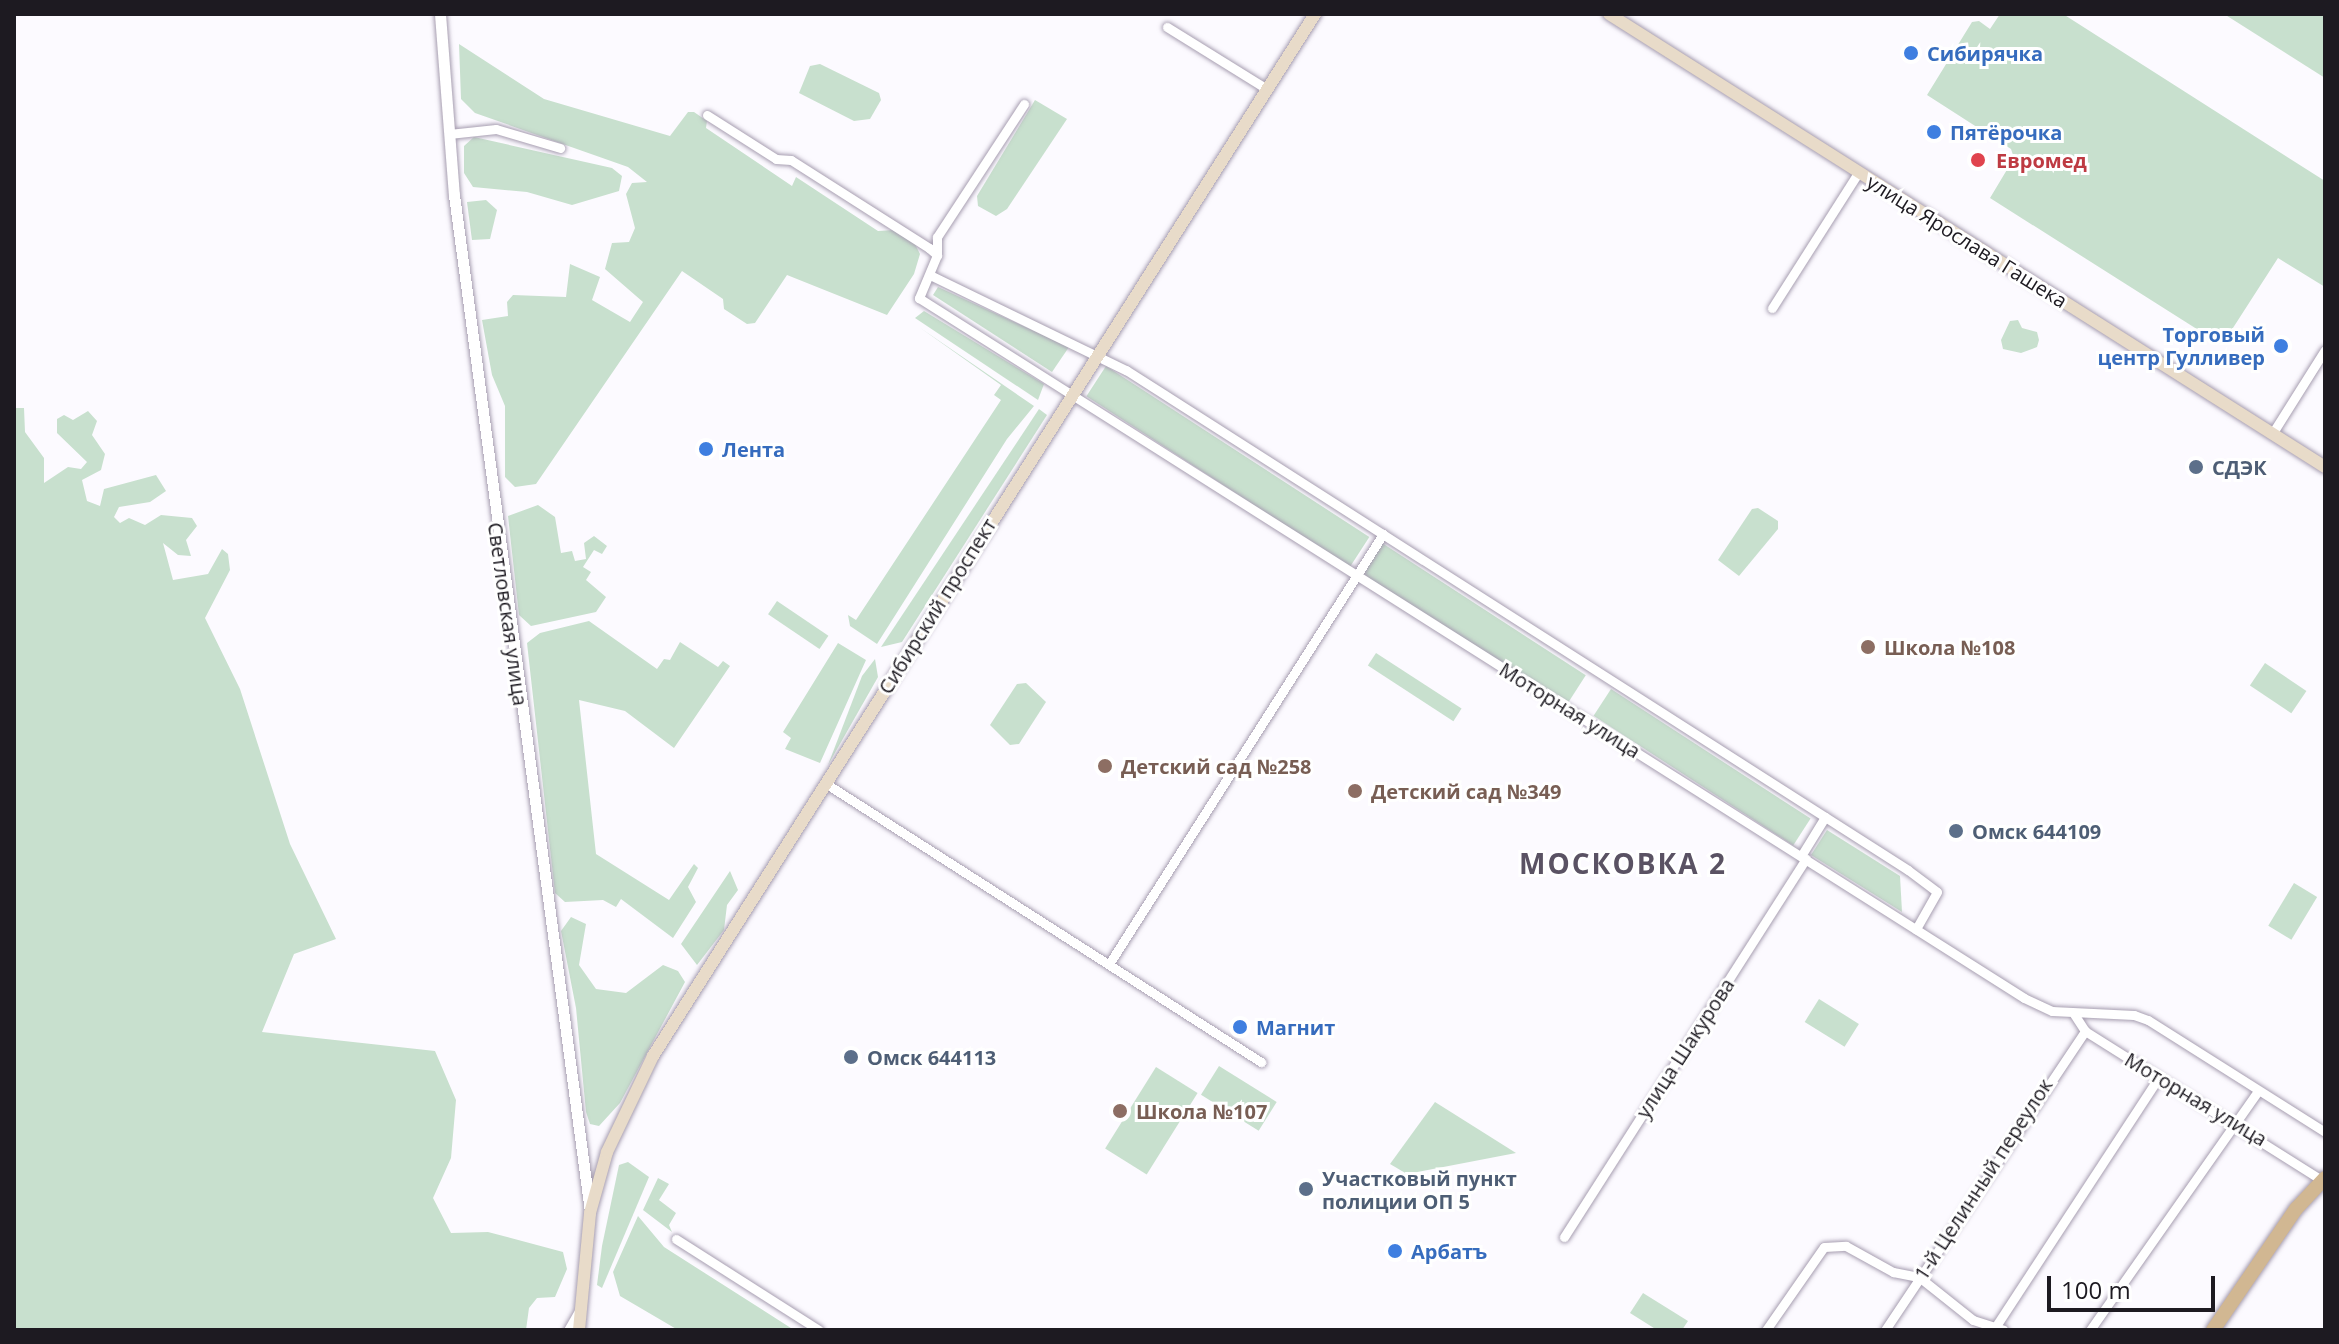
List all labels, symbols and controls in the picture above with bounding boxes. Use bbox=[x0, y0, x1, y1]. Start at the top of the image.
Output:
place label: Сибирячка bbox=[1927, 41, 2043, 65]
marker: Сибирячка bbox=[1902, 44, 1920, 62]
place label: Пятёрочка bbox=[1950, 120, 2062, 144]
marker: Пятёрочка bbox=[1925, 123, 1943, 141]
place label: Евромед bbox=[1996, 148, 2087, 172]
marker: Евромед bbox=[1967, 149, 1989, 171]
street label: улица Ярослава Гашека bbox=[1862, 169, 2072, 313]
place label: Торговый центр Гулливер bbox=[2097, 322, 2265, 369]
marker: Торговый центр Гулливер bbox=[2272, 337, 2290, 355]
place label: Лента bbox=[722, 437, 785, 461]
marker: Лента bbox=[697, 440, 715, 458]
place label: СДЭК bbox=[2212, 455, 2267, 479]
marker: СДЭК bbox=[2187, 458, 2205, 476]
street label: Сибирский проспект bbox=[873, 514, 1001, 698]
street label: Светловская улица bbox=[483, 521, 533, 707]
place label: Школа №108 bbox=[1884, 635, 2015, 659]
marker: Школа №108 bbox=[1859, 638, 1877, 656]
street label: Моторная улица bbox=[1495, 657, 1645, 763]
place label: Детский сад №258 bbox=[1121, 754, 1312, 778]
marker: Детский сад №258 bbox=[1096, 757, 1114, 775]
place label: Детский сад №349 bbox=[1371, 779, 1562, 803]
marker: Детский сад №349 bbox=[1346, 782, 1364, 800]
place label: Омск 644109 bbox=[1972, 819, 2101, 843]
marker: Омск 644109 bbox=[1947, 822, 1965, 840]
district label: МОСКОВКА 2 bbox=[1519, 846, 1727, 880]
street label: улица Шакурова bbox=[1631, 974, 1739, 1122]
place label: Магнит bbox=[1256, 1015, 1335, 1039]
marker: Магнит bbox=[1231, 1018, 1249, 1036]
place label: Омск 644113 bbox=[867, 1045, 996, 1069]
street label: Моторная улица bbox=[2121, 1047, 2271, 1151]
marker: Омск 644113 bbox=[842, 1048, 860, 1066]
street label: 1-й Целинный переулок bbox=[1909, 1074, 2057, 1284]
place label: Школа №107 bbox=[1136, 1099, 1267, 1123]
marker: Школа №107 bbox=[1111, 1102, 1129, 1120]
place label: Участковый пункт полиции ОП 5 bbox=[1322, 1166, 1517, 1213]
marker: Участковый пункт полиции ОП 5 bbox=[1297, 1180, 1315, 1198]
place label: Арбатъ bbox=[1411, 1239, 1487, 1263]
marker: Арбатъ bbox=[1386, 1242, 1404, 1260]
scale bar bbox=[2051, 1260, 2219, 1310]
text: 100 m bbox=[2061, 1273, 2131, 1306]

